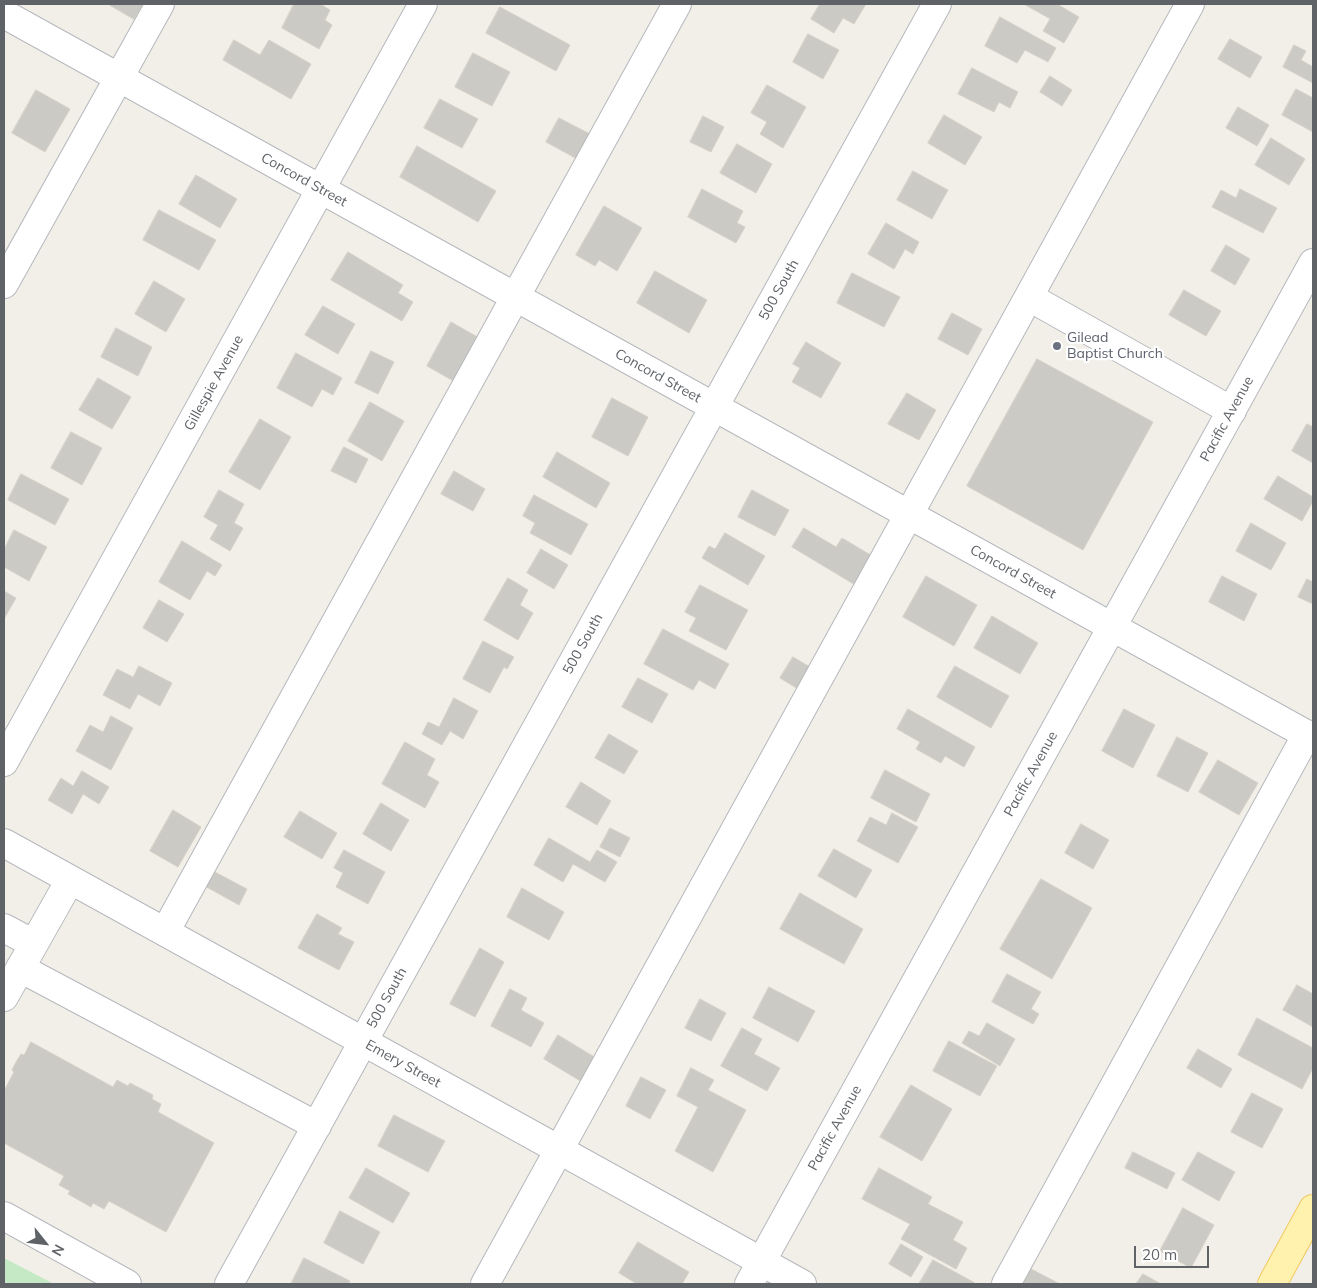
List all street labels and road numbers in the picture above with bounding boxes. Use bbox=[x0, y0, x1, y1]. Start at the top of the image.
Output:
street label: Concord Street bbox=[258, 149, 350, 211]
street label: 500 South bbox=[755, 257, 803, 323]
street label: Gillespie Avenue bbox=[181, 332, 247, 434]
street label: Concord Street bbox=[612, 345, 704, 407]
street label: Pacific Avenue bbox=[1197, 373, 1257, 465]
street label: Concord Street bbox=[967, 541, 1059, 603]
street label: 500 South bbox=[559, 611, 607, 677]
street label: Pacific Avenue bbox=[1001, 728, 1061, 820]
street label: 500 South bbox=[363, 965, 411, 1031]
street label: Emery Street bbox=[362, 1036, 444, 1092]
street label: Pacific Avenue bbox=[805, 1082, 865, 1174]

